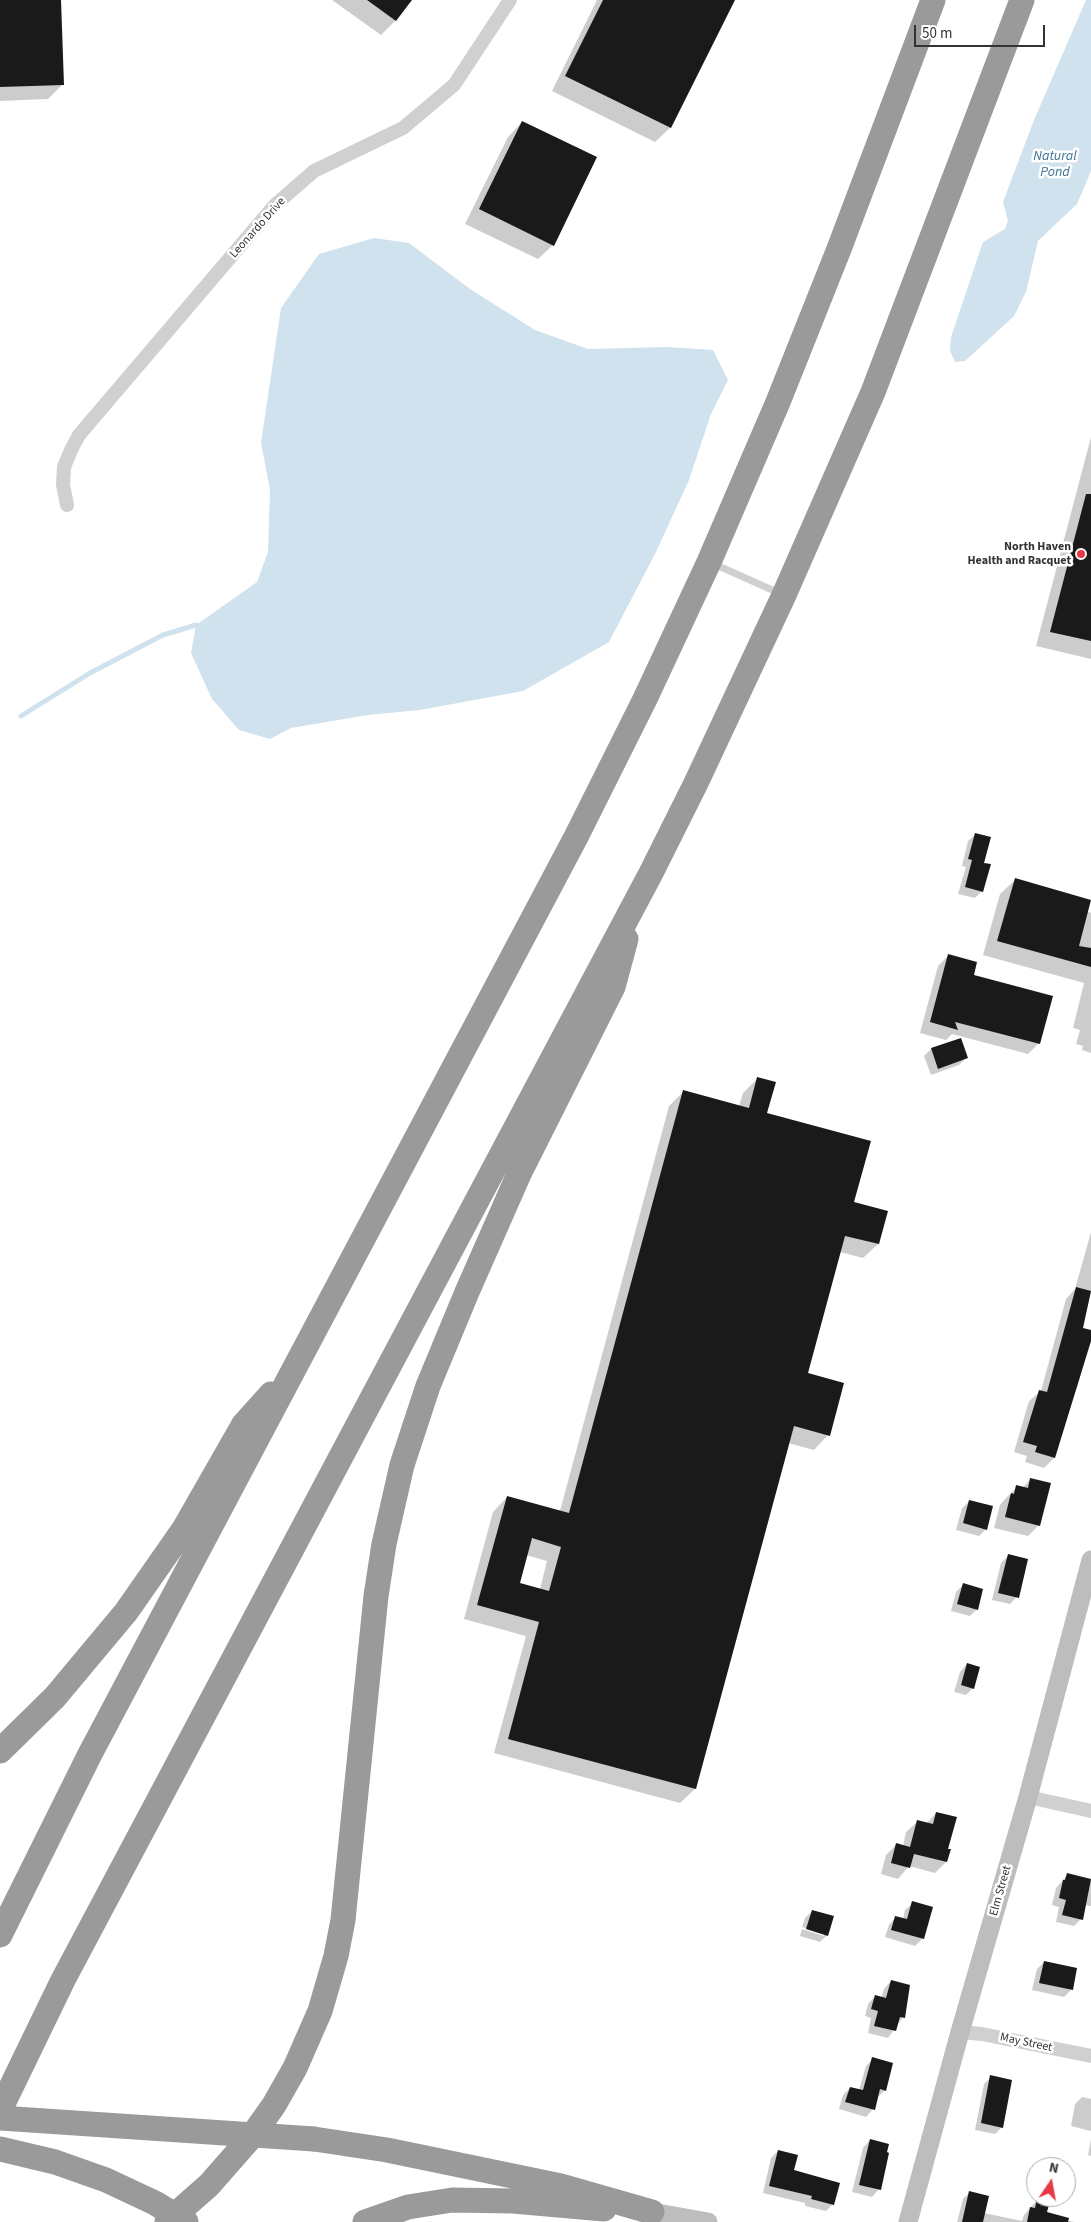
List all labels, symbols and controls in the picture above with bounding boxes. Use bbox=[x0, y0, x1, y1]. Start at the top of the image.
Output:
scale bar bbox=[916, 15, 1047, 47]
text: 50 m bbox=[922, 23, 952, 44]
water label: Natural Pond bbox=[1033, 149, 1077, 182]
street label: Leonardo Drive bbox=[227, 195, 289, 261]
place label: North Haven Health and Racquet bbox=[968, 540, 1071, 568]
marker: North Haven Health and Racquet bbox=[1075, 548, 1087, 560]
street label: Elm Street bbox=[987, 1864, 1015, 1918]
street label: May Street bbox=[999, 2030, 1053, 2056]
north arrow bbox=[1026, 2157, 1076, 2207]
text: N bbox=[1047, 2158, 1061, 2179]

